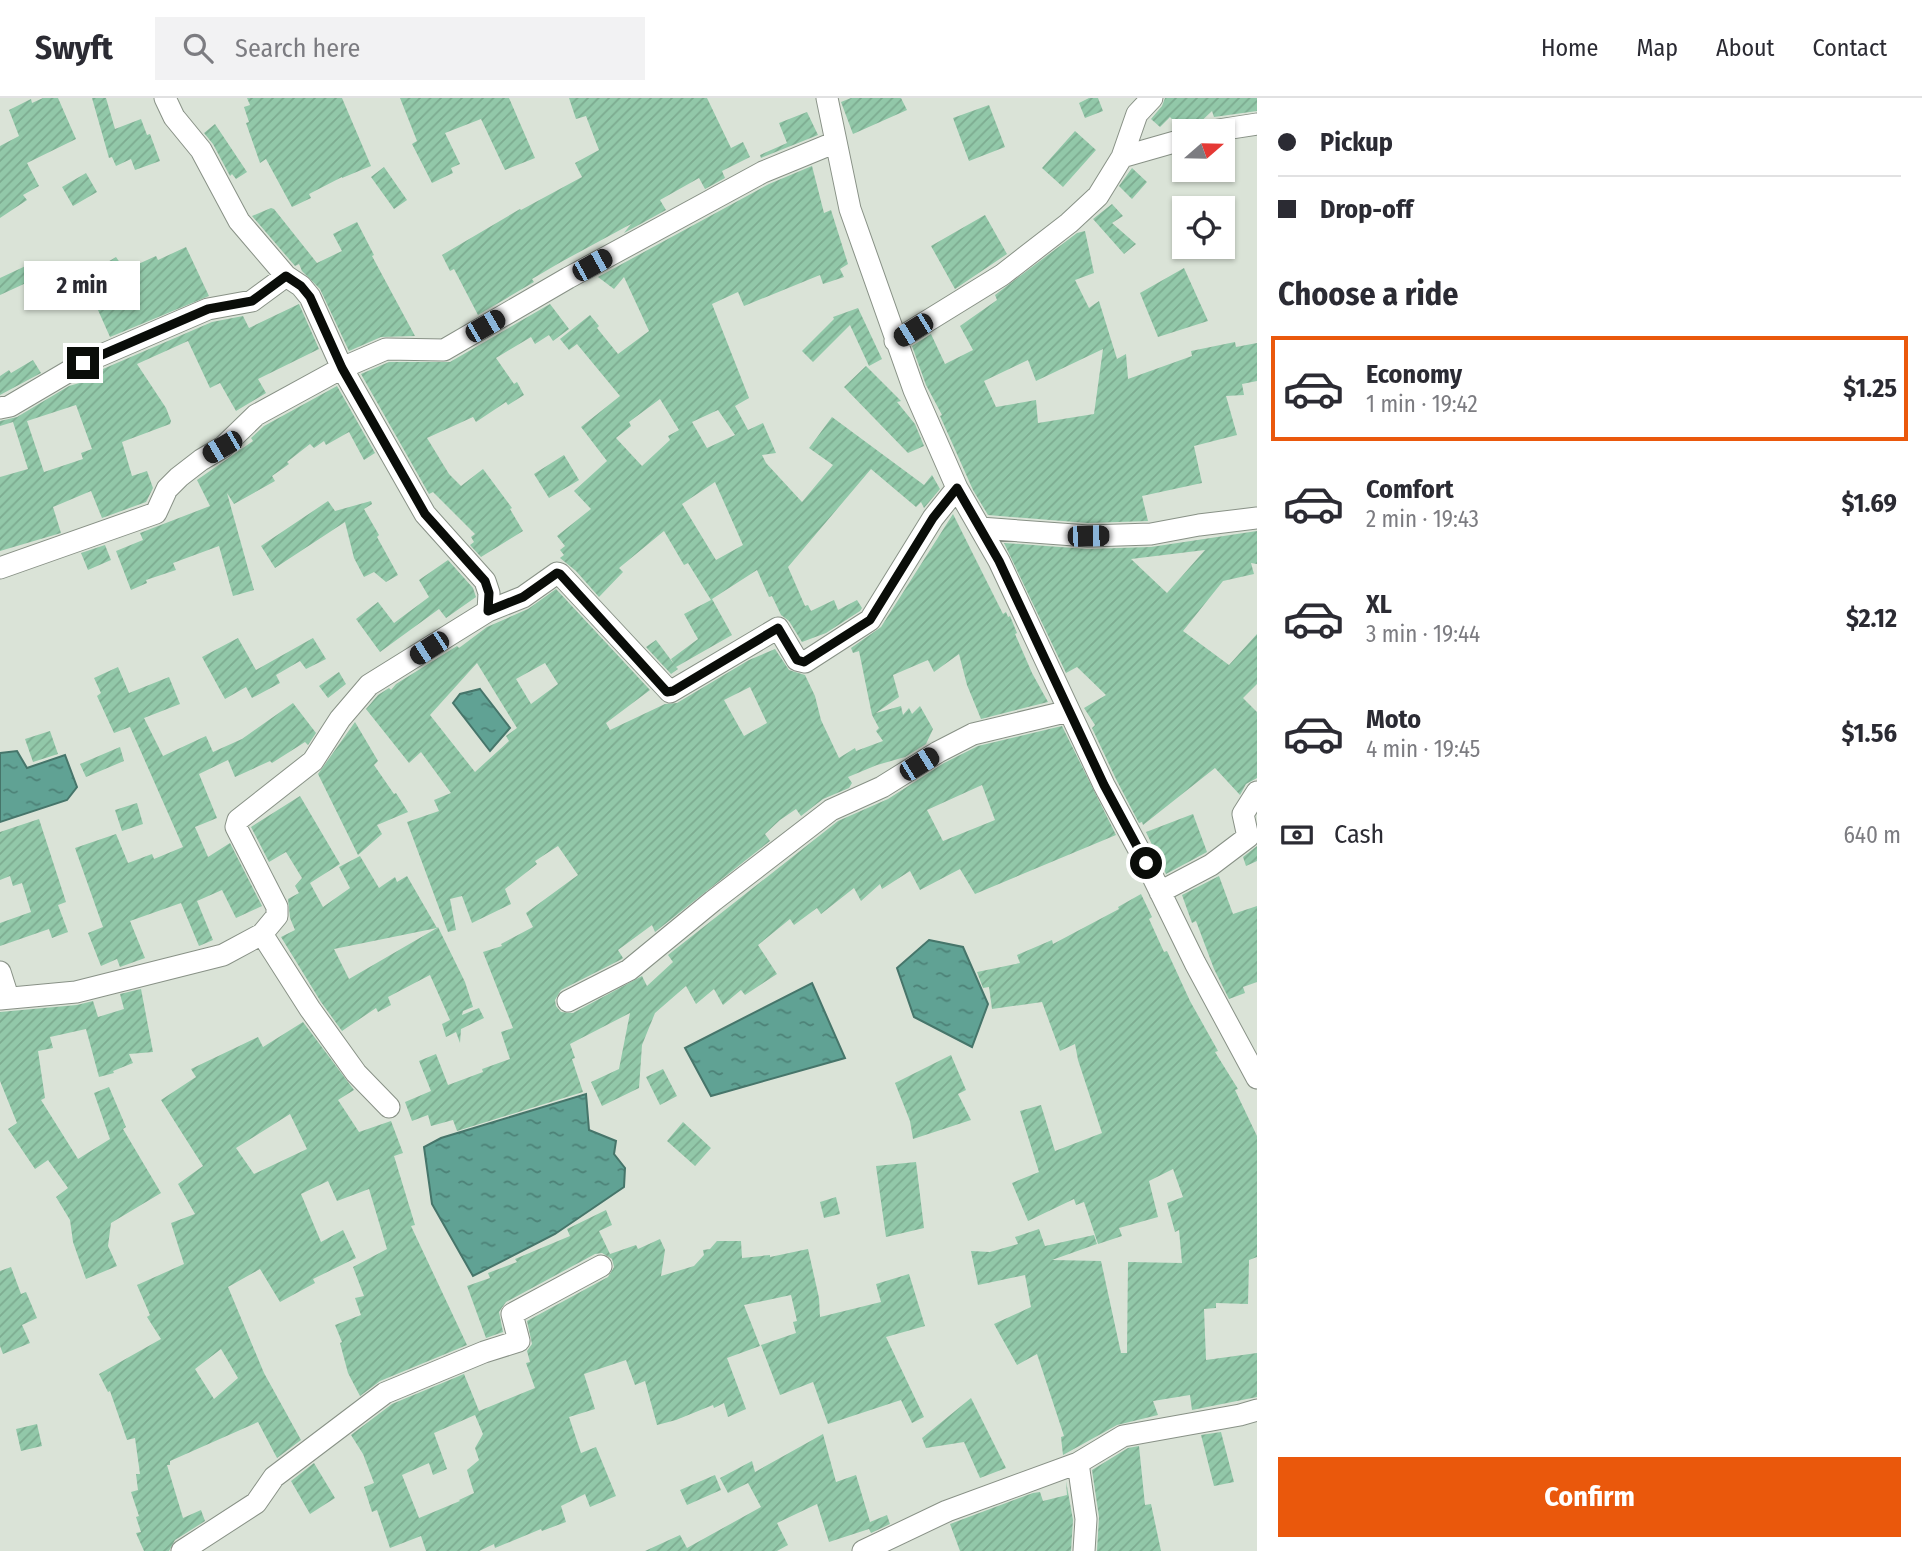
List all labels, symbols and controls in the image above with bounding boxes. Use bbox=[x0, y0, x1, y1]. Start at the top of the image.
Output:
search box bbox=[155, 17, 645, 80]
text: Swyft bbox=[35, 28, 113, 68]
icon: search bbox=[179, 29, 217, 67]
text: Search here bbox=[235, 33, 360, 64]
text: Home bbox=[1541, 34, 1598, 62]
text: Map bbox=[1636, 34, 1678, 62]
text: About bbox=[1716, 34, 1774, 62]
text: Contact bbox=[1812, 34, 1887, 62]
north arrow bbox=[1172, 119, 1236, 182]
map controls bbox=[1172, 119, 1235, 259]
text: Pickup bbox=[1320, 127, 1393, 158]
text: Drop-off bbox=[1320, 194, 1413, 225]
button: locate bbox=[1172, 196, 1235, 259]
car bbox=[569, 246, 616, 284]
callout: 2 min bbox=[25, 261, 141, 310]
text: 2 min bbox=[57, 271, 108, 299]
text: Choose a ride bbox=[1278, 275, 1459, 313]
car bbox=[462, 306, 509, 346]
car bbox=[890, 310, 937, 350]
route end bbox=[67, 347, 99, 379]
icon: car bbox=[1282, 357, 1345, 420]
text: Economy bbox=[1366, 359, 1462, 390]
text: $1.25 bbox=[1843, 373, 1897, 404]
text: 1 min · 19:42 bbox=[1366, 390, 1478, 418]
car bbox=[199, 427, 246, 467]
icon: car bbox=[1282, 472, 1345, 535]
text: Comfort bbox=[1366, 474, 1454, 505]
text: $1.69 bbox=[1842, 488, 1897, 519]
text: 2 min · 19:43 bbox=[1366, 505, 1479, 533]
car bbox=[1067, 525, 1110, 547]
icon: car bbox=[1282, 587, 1345, 650]
text: XL bbox=[1366, 589, 1392, 620]
text: $2.12 bbox=[1846, 603, 1897, 634]
text: 3 min · 19:44 bbox=[1366, 620, 1480, 648]
car bbox=[406, 628, 453, 668]
icon: car bbox=[1282, 702, 1345, 765]
text: Moto bbox=[1366, 704, 1421, 735]
text: $1.56 bbox=[1841, 718, 1897, 749]
text: 4 min · 19:45 bbox=[1366, 735, 1480, 763]
car bbox=[896, 744, 943, 784]
icon: cash bbox=[1278, 816, 1316, 854]
text: Cash bbox=[1334, 819, 1384, 850]
text: 640 m bbox=[1843, 821, 1901, 849]
route start bbox=[1130, 847, 1162, 879]
button: Confirm bbox=[1278, 1457, 1901, 1537]

